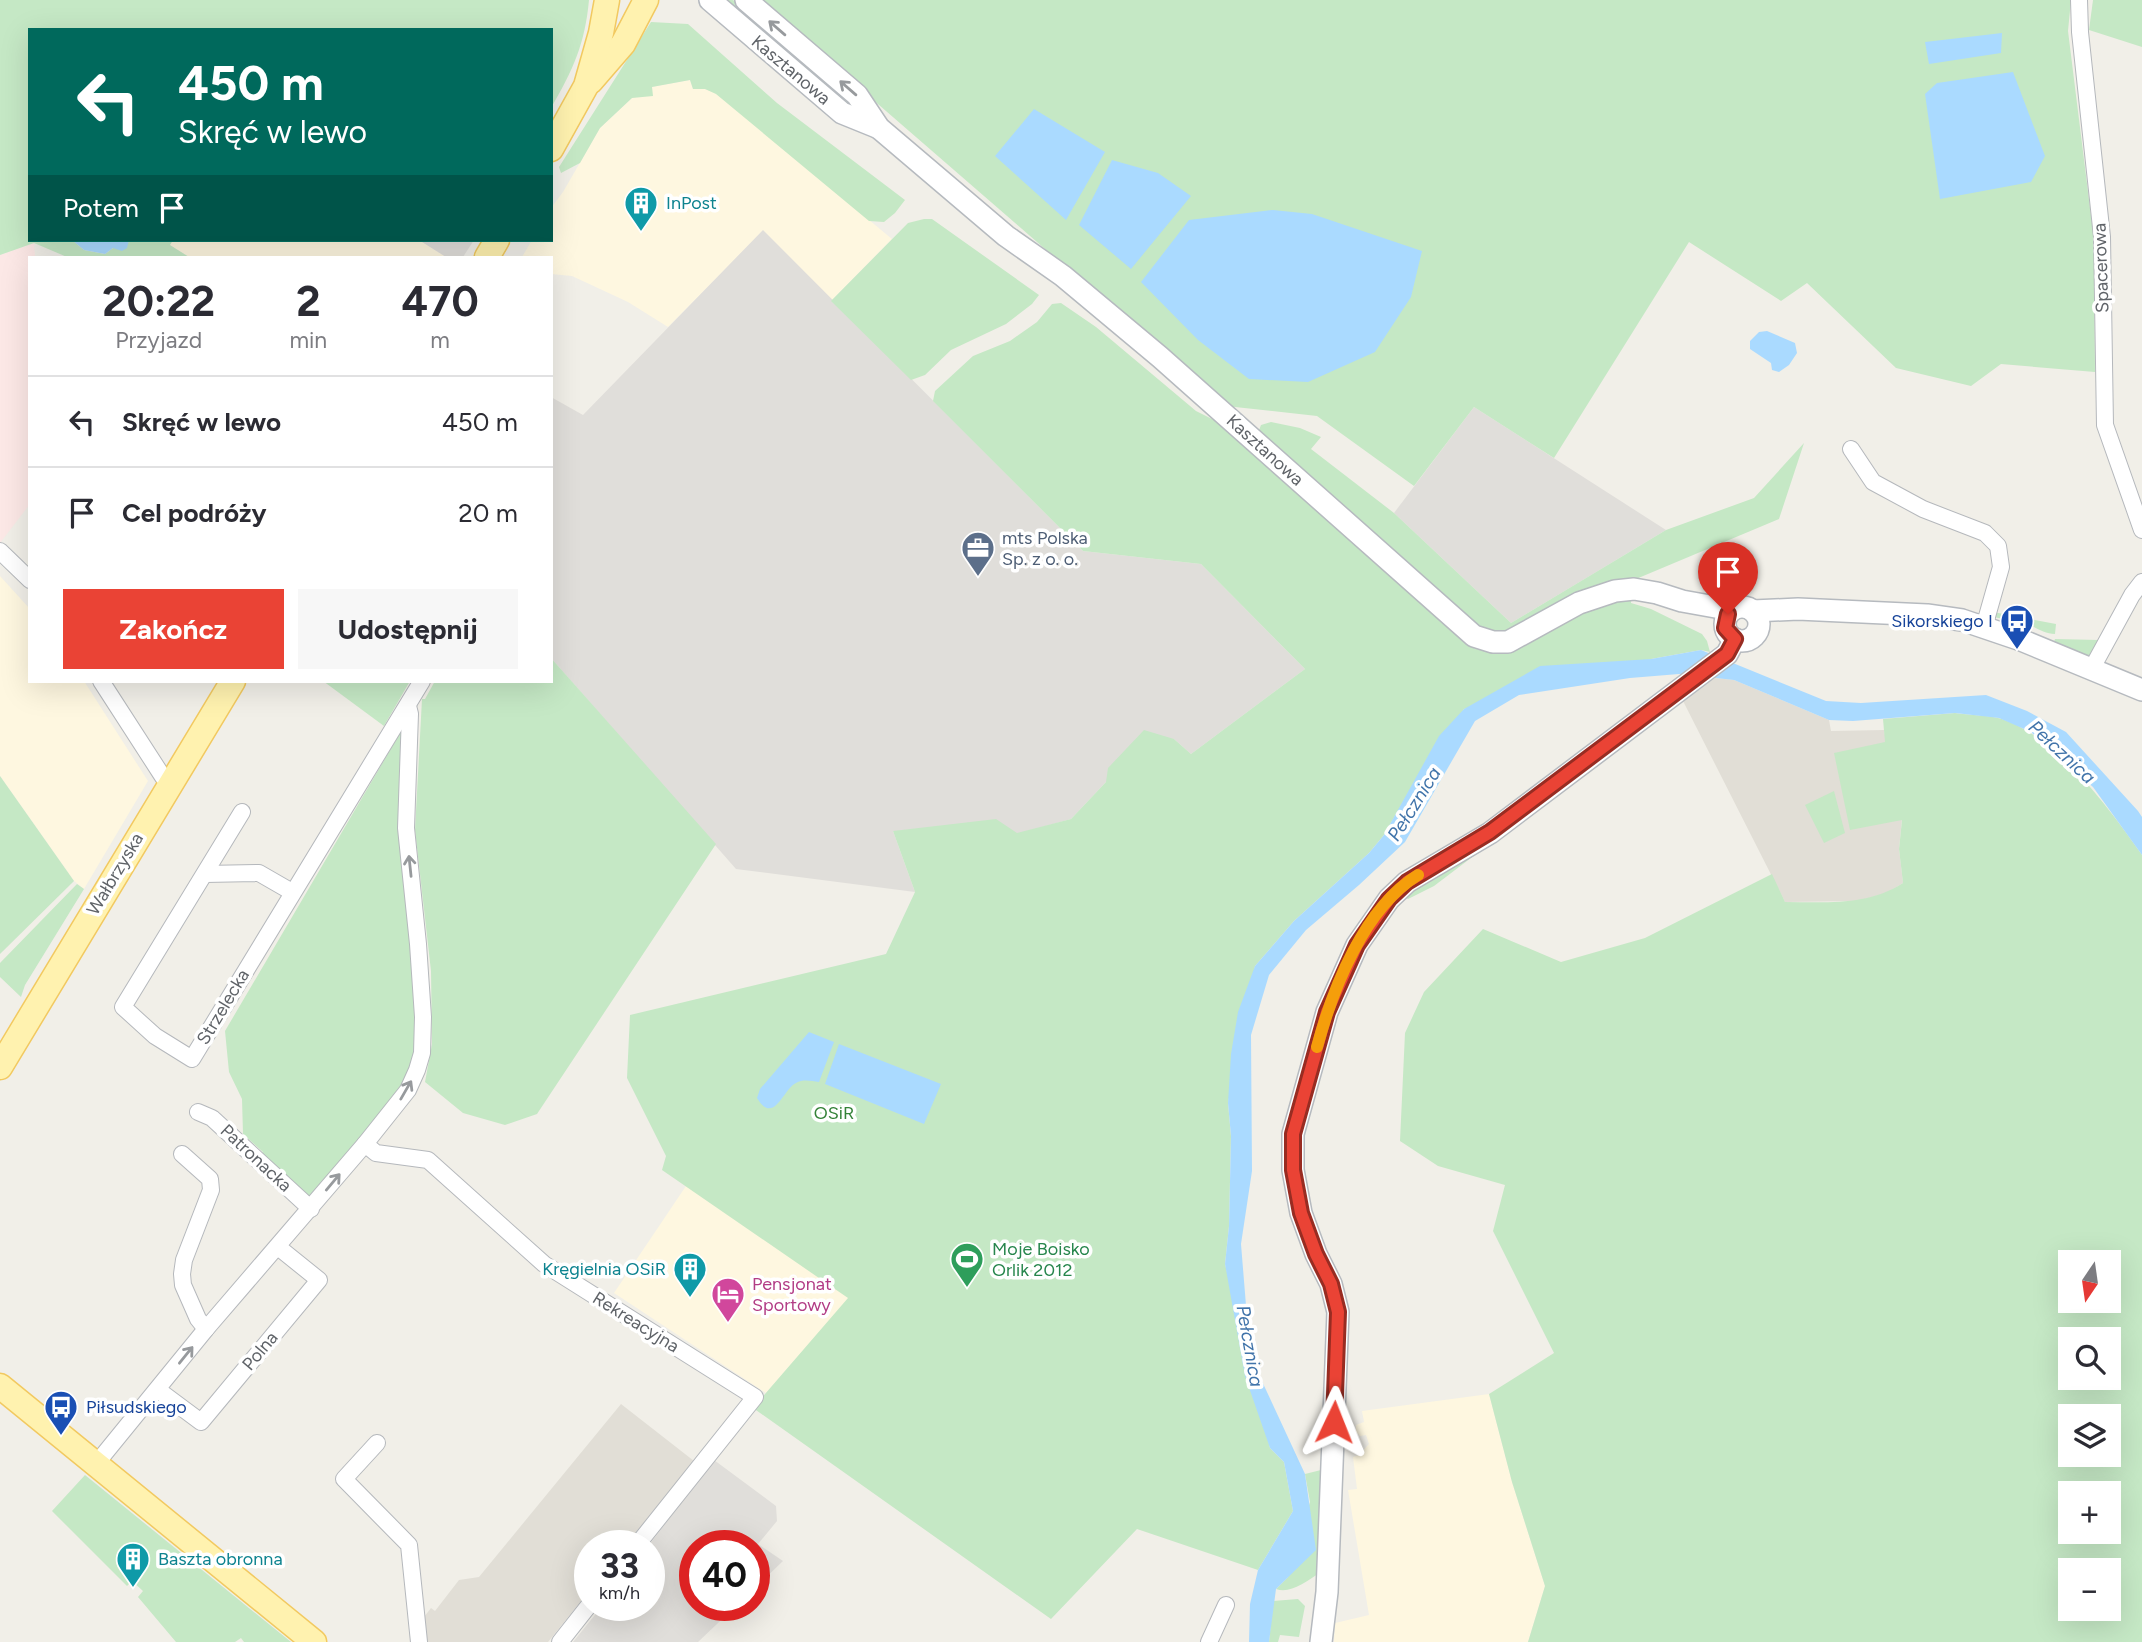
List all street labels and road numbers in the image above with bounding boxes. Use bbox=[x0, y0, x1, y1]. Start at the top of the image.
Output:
street label: Kasztanowa bbox=[747, 31, 835, 109]
street label: Spacerowa bbox=[2088, 223, 2114, 313]
street label: Kasztanowa bbox=[1222, 410, 1308, 490]
street label: Wałbrzyska bbox=[82, 829, 148, 919]
street label: Strzelecka bbox=[192, 965, 254, 1049]
street label: Patronacka bbox=[216, 1119, 296, 1197]
street label: Rekreacyjna bbox=[589, 1287, 683, 1357]
street label: Polna bbox=[237, 1327, 283, 1375]

